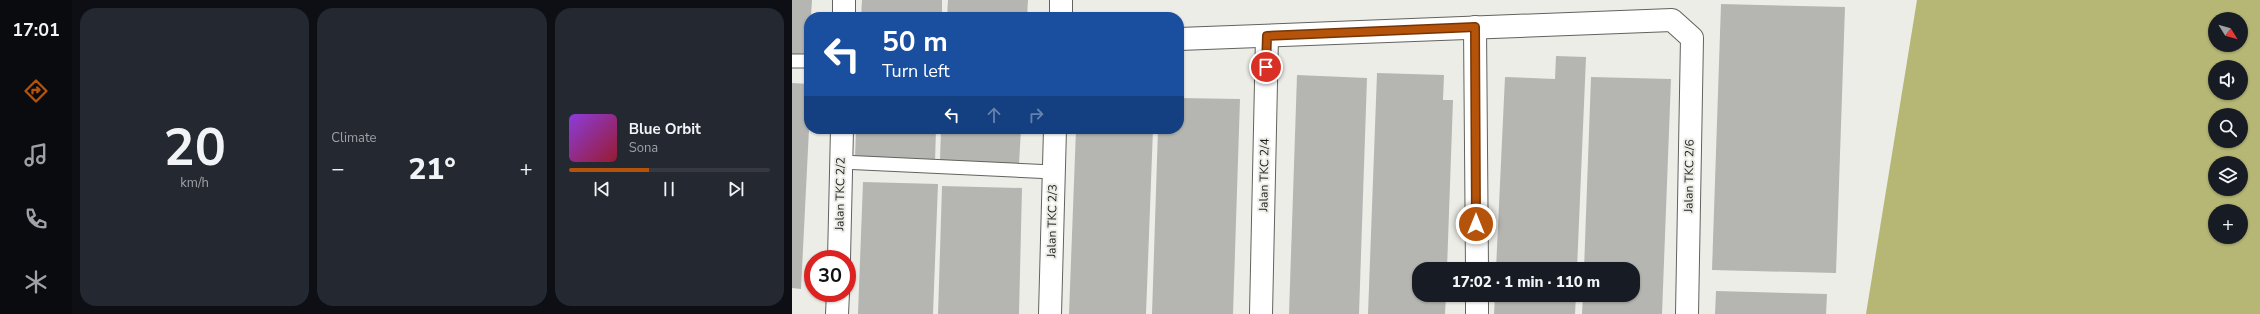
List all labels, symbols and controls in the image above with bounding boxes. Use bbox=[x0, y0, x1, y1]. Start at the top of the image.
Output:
north arrow bbox=[2208, 12, 2248, 52]
map controls bbox=[2208, 12, 2248, 244]
text: 17:01 bbox=[12, 18, 60, 42]
text: 50 m bbox=[882, 23, 948, 61]
icon: left bbox=[816, 28, 868, 80]
pin bbox=[1249, 50, 1283, 84]
icon: arrive bbox=[1255, 56, 1277, 78]
text: Turn left bbox=[882, 59, 950, 83]
button: sound bbox=[2208, 60, 2248, 100]
icon: directions bbox=[22, 77, 50, 105]
icon: left bbox=[941, 104, 963, 126]
icon: ahead bbox=[983, 104, 1005, 126]
icon: right bbox=[1025, 104, 1047, 126]
button: search bbox=[2208, 108, 2248, 148]
text: 20 bbox=[163, 112, 226, 183]
text: Blue Orbit bbox=[629, 119, 701, 139]
text: Climate bbox=[331, 129, 376, 147]
street label: Jalan TKC 2/4 bbox=[1255, 138, 1273, 213]
text: Sona bbox=[629, 139, 658, 157]
street label: Jalan TKC 2/6 bbox=[1680, 139, 1698, 214]
icon: music bbox=[22, 141, 50, 169]
text: 21° bbox=[408, 149, 456, 190]
text: − bbox=[331, 154, 345, 184]
text: + bbox=[519, 154, 533, 184]
button: layers bbox=[2208, 156, 2248, 196]
street label: Jalan TKC 2/2 bbox=[831, 157, 849, 232]
text: km/h bbox=[180, 174, 209, 192]
icon: previous bbox=[591, 178, 613, 200]
icon: pause bbox=[658, 178, 680, 200]
icon: next bbox=[725, 178, 747, 200]
street label: Jalan TKC 2/3 bbox=[1043, 184, 1061, 259]
position arrow bbox=[1455, 203, 1497, 245]
button: + bbox=[2208, 204, 2248, 244]
icon: phone bbox=[22, 205, 50, 233]
speed limit sign: 30 bbox=[804, 250, 856, 302]
icon: climate bbox=[22, 268, 50, 296]
text: 17:02 · 1 min · 110 m bbox=[1452, 272, 1600, 292]

